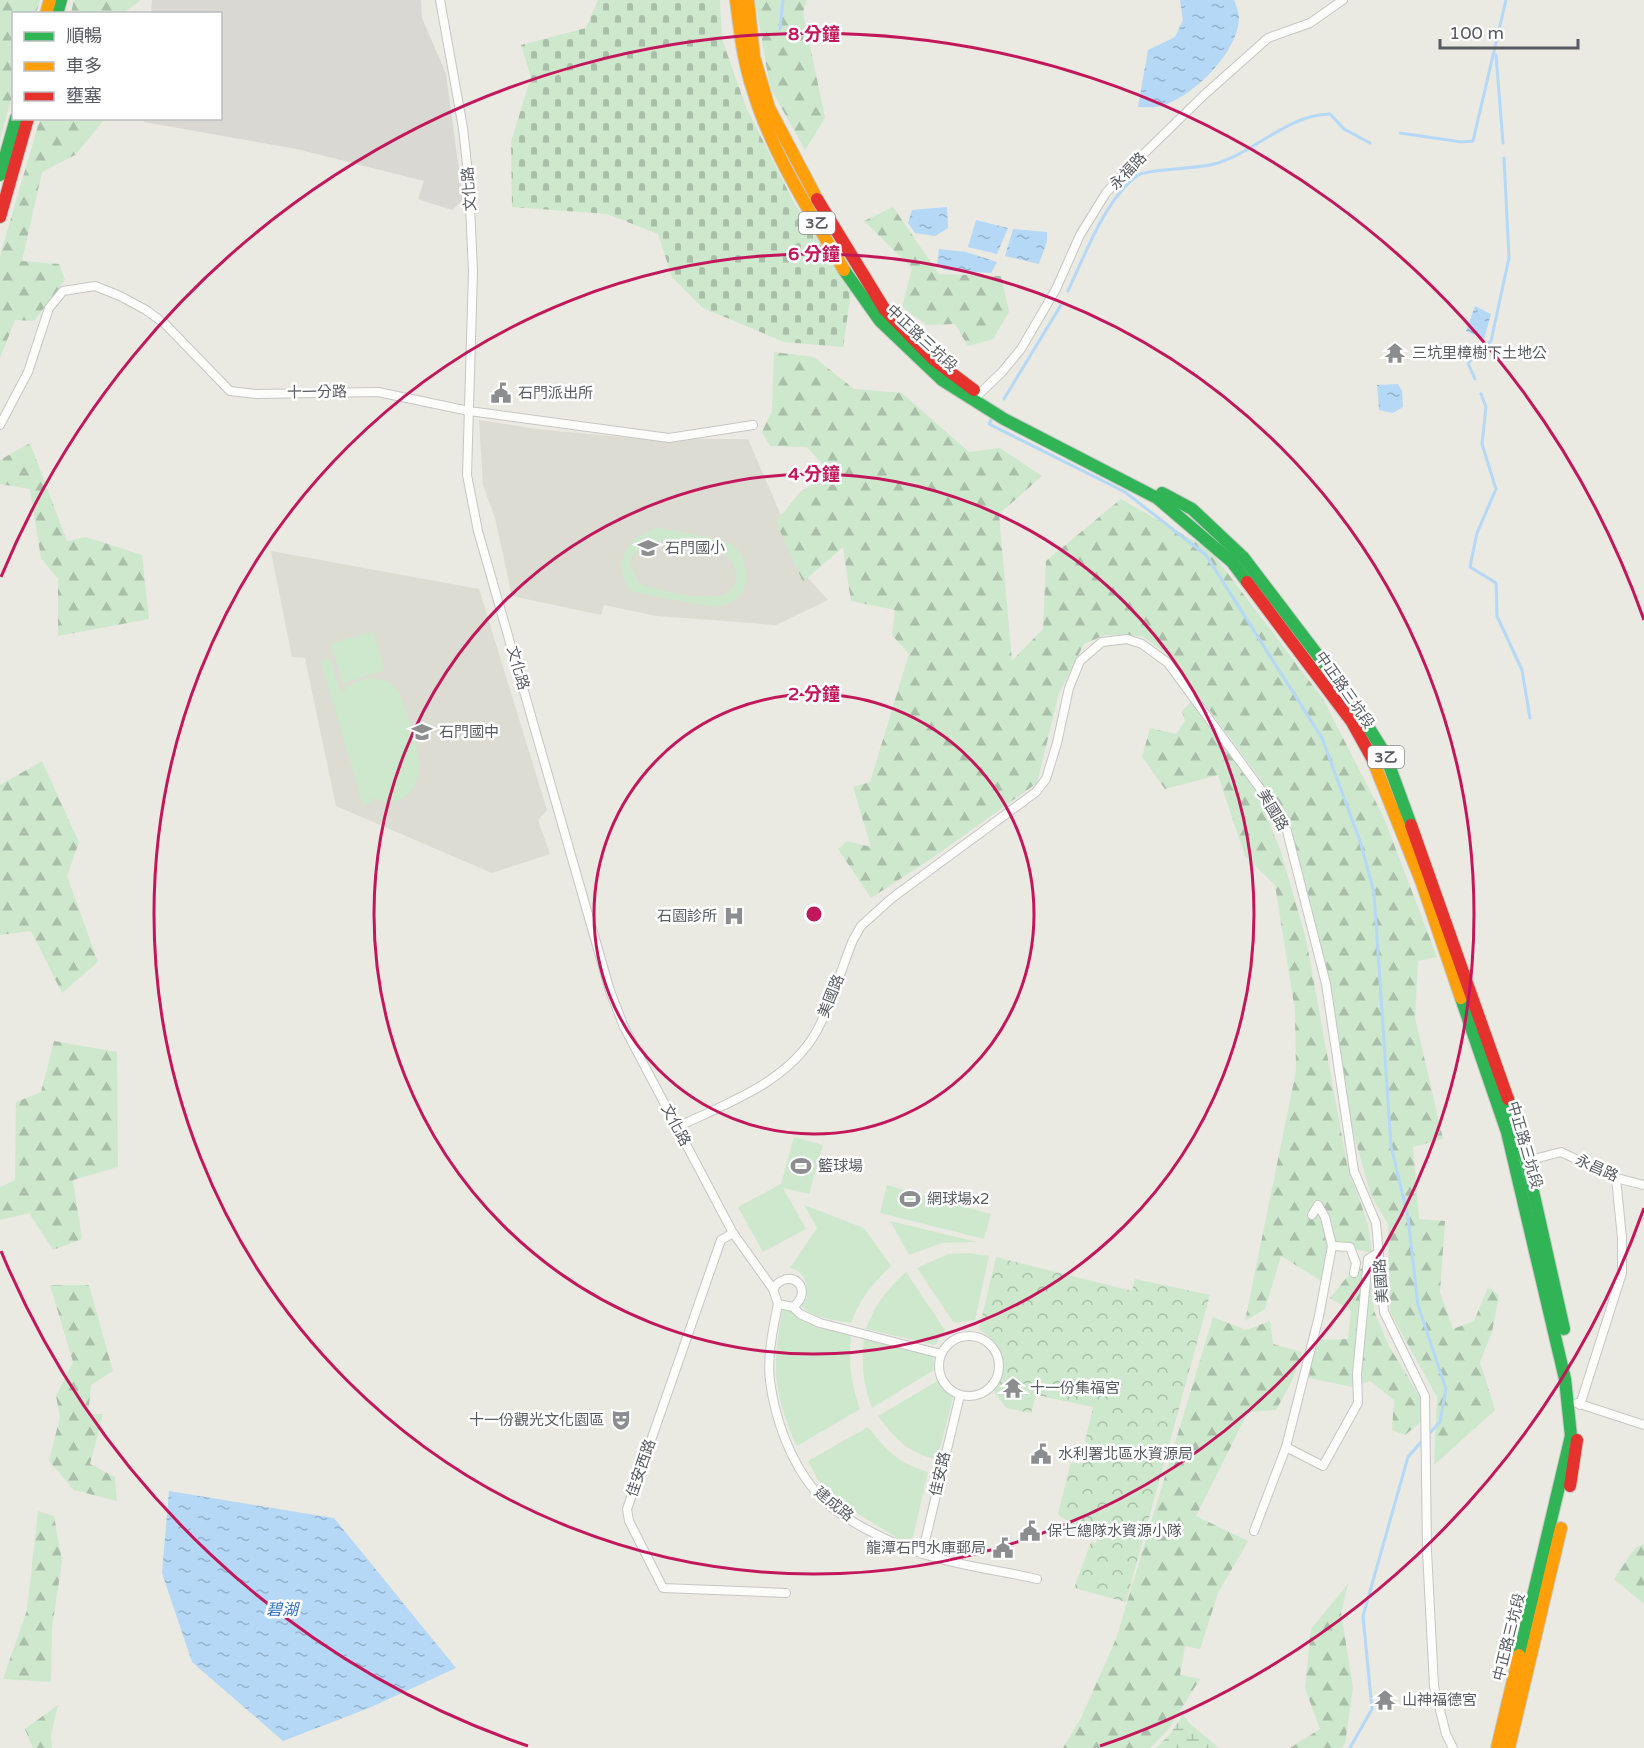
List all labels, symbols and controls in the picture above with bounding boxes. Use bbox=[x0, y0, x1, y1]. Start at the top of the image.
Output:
legend bbox=[12, 12, 222, 120]
scale bar bbox=[1440, 12, 1578, 50]
text: 100 m bbox=[1449, 22, 1504, 44]
text: 8 分鐘 bbox=[788, 23, 840, 45]
text: 順暢 bbox=[66, 25, 102, 47]
text: 車多 bbox=[66, 55, 102, 77]
text: 壅塞 bbox=[66, 85, 102, 107]
street label: 永福路 bbox=[1106, 149, 1150, 193]
street label: 文化路 bbox=[458, 166, 480, 212]
road number: 3乙 bbox=[799, 212, 835, 234]
text: 6 分鐘 bbox=[788, 243, 840, 265]
street label: 中正路三坑段 bbox=[883, 301, 961, 375]
temple icon: 三坑里樟樹下土地公 bbox=[1383, 341, 1407, 365]
place label: 三坑里樟樹下土地公 bbox=[1412, 344, 1547, 362]
public building icon: 石門派出所 bbox=[489, 381, 513, 405]
street label: 十一分路 bbox=[287, 382, 347, 402]
place label: 石門派出所 bbox=[518, 384, 593, 402]
text: 4 分鐘 bbox=[788, 463, 840, 485]
school or university icon: 石門國小 bbox=[636, 536, 660, 560]
place label: 石門國小 bbox=[665, 539, 725, 557]
street label: 文化路 bbox=[503, 644, 533, 692]
street label: 中正路三坑段 bbox=[1312, 648, 1378, 732]
text: 2 分鐘 bbox=[788, 683, 840, 705]
school or university icon: 石門國中 bbox=[410, 720, 434, 744]
place label: 石門國中 bbox=[439, 723, 499, 741]
road number: 3乙 bbox=[1368, 746, 1404, 768]
street label: 美國路 bbox=[1254, 786, 1292, 834]
hospital icon: 石園診所 bbox=[722, 904, 746, 928]
centre of rings bbox=[804, 904, 824, 924]
place label: 石園診所 bbox=[657, 907, 717, 925]
street label: 美國路 bbox=[814, 972, 848, 1020]
street label: 中正路三坑段 bbox=[1504, 1099, 1546, 1191]
street label: 文化路 bbox=[657, 1101, 695, 1149]
street label: 永昌路 bbox=[1573, 1151, 1621, 1185]
sports icon: 籃球場 bbox=[789, 1154, 813, 1178]
place label: 籃球場 bbox=[818, 1157, 863, 1175]
sports icon: 網球場x2 bbox=[898, 1187, 922, 1211]
place label: 網球場x2 bbox=[927, 1190, 990, 1208]
street label: 美國路 bbox=[1370, 1258, 1392, 1304]
temple icon: 十一份集福宮 bbox=[1001, 1376, 1025, 1400]
place label: 十一份集福宮 bbox=[1030, 1379, 1120, 1397]
theatre icon: 十一份觀光文化園區 bbox=[609, 1408, 633, 1432]
place label: 十一份觀光文化園區 bbox=[469, 1411, 604, 1429]
street label: 佳安西路 bbox=[623, 1437, 659, 1499]
public building icon: 水利署北區水資源局 bbox=[1029, 1442, 1053, 1466]
place label: 水利署北區水資源局 bbox=[1058, 1445, 1193, 1463]
street label: 佳安路 bbox=[926, 1450, 954, 1498]
street label: 建成路 bbox=[811, 1483, 857, 1525]
public building icon: 保七總隊水資源小隊 bbox=[1018, 1519, 1042, 1543]
place label: 保七總隊水資源小隊 bbox=[1047, 1522, 1182, 1540]
public building icon: 龍潭石門水庫郵局 bbox=[991, 1536, 1015, 1560]
place label: 龍潭石門水庫郵局 bbox=[866, 1539, 986, 1557]
street label: 中正路三坑段 bbox=[1489, 1591, 1529, 1683]
water label: 碧湖 bbox=[266, 1600, 301, 1620]
temple icon: 山神福德宮 bbox=[1373, 1688, 1397, 1712]
place label: 山神福德宮 bbox=[1402, 1691, 1477, 1709]

